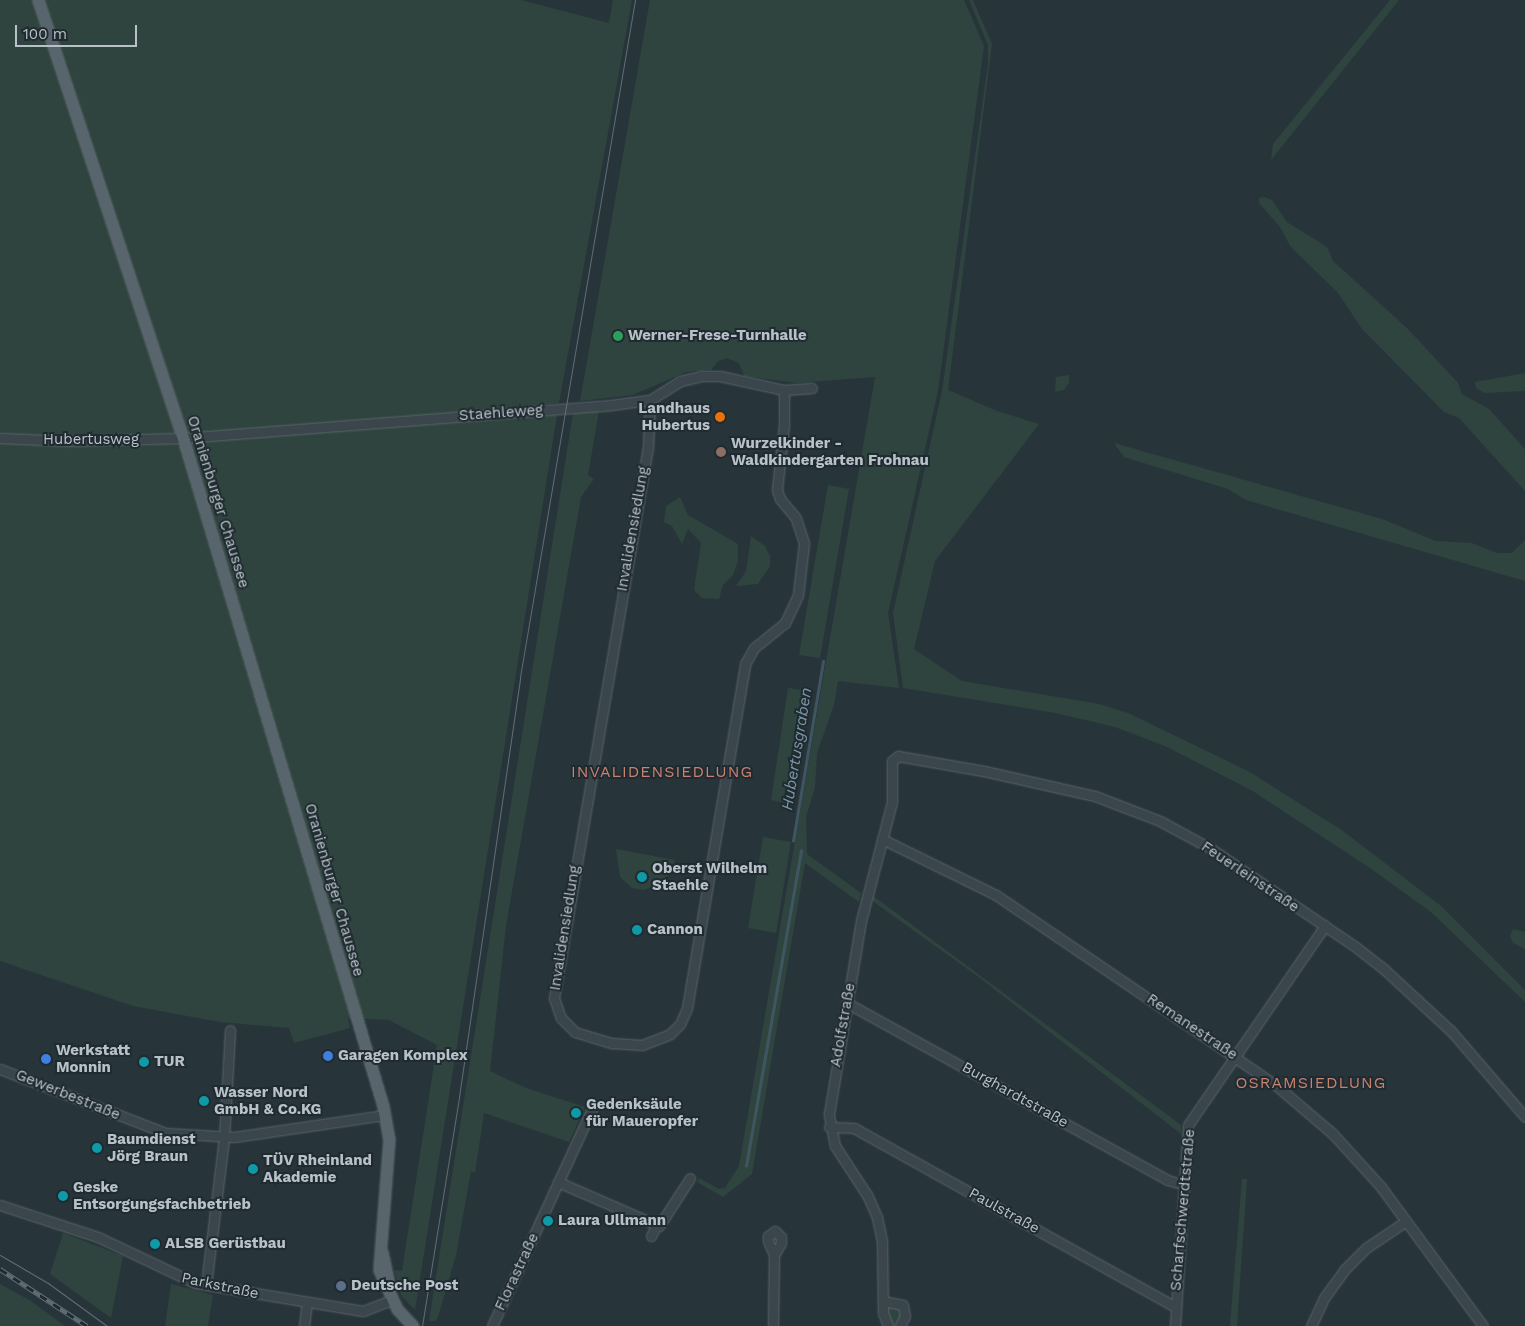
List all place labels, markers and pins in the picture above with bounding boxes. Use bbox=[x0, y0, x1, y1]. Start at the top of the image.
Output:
place label: Werner-Frese-Turnhalle bbox=[628, 327, 807, 345]
marker: Werner-Frese-Turnhalle bbox=[612, 330, 624, 342]
place label: Landhaus Hubertus bbox=[638, 399, 710, 434]
marker: Landhaus Hubertus bbox=[714, 411, 726, 423]
place label: Wurzelkinder - Waldkindergarten Frohnau bbox=[731, 434, 929, 469]
marker: Wurzelkinder - Waldkindergarten Frohnau bbox=[715, 446, 727, 458]
place label: Oberst Wilhelm Staehle bbox=[652, 859, 768, 894]
marker: Oberst Wilhelm Staehle bbox=[636, 871, 648, 883]
place label: Cannon bbox=[647, 921, 703, 939]
marker: Cannon bbox=[631, 924, 643, 936]
place label: Werkstatt Monnin bbox=[56, 1041, 130, 1076]
place label: Garagen Komplex bbox=[338, 1047, 468, 1065]
marker: Garagen Komplex bbox=[322, 1050, 334, 1062]
marker: Werkstatt Monnin bbox=[40, 1053, 52, 1065]
place label: TUR bbox=[154, 1053, 185, 1071]
marker: TUR bbox=[138, 1056, 150, 1068]
place label: Wasser Nord GmbH & Co.KG bbox=[214, 1083, 321, 1118]
marker: Wasser Nord GmbH & Co.KG bbox=[198, 1095, 210, 1107]
place label: Gedenksäule für Maueropfer bbox=[586, 1095, 698, 1130]
marker: Gedenksäule für Maueropfer bbox=[570, 1107, 582, 1119]
place label: Baumdienst Jörg Braun bbox=[107, 1130, 196, 1165]
marker: Baumdienst Jörg Braun bbox=[91, 1142, 103, 1154]
place label: TÜV Rheinland Akademie bbox=[263, 1151, 372, 1186]
marker: TÜV Rheinland Akademie bbox=[247, 1163, 259, 1175]
place label: Geske Entsorgungsfachbetrieb bbox=[73, 1178, 251, 1213]
marker: Geske Entsorgungsfachbetrieb bbox=[57, 1190, 69, 1202]
place label: Laura Ullmann bbox=[558, 1212, 666, 1230]
marker: Laura Ullmann bbox=[542, 1215, 554, 1227]
place label: ALSB Gerüstbau bbox=[165, 1235, 286, 1253]
marker: ALSB Gerüstbau bbox=[149, 1238, 161, 1250]
place label: Deutsche Post bbox=[351, 1277, 458, 1295]
marker: Deutsche Post bbox=[335, 1280, 347, 1292]

